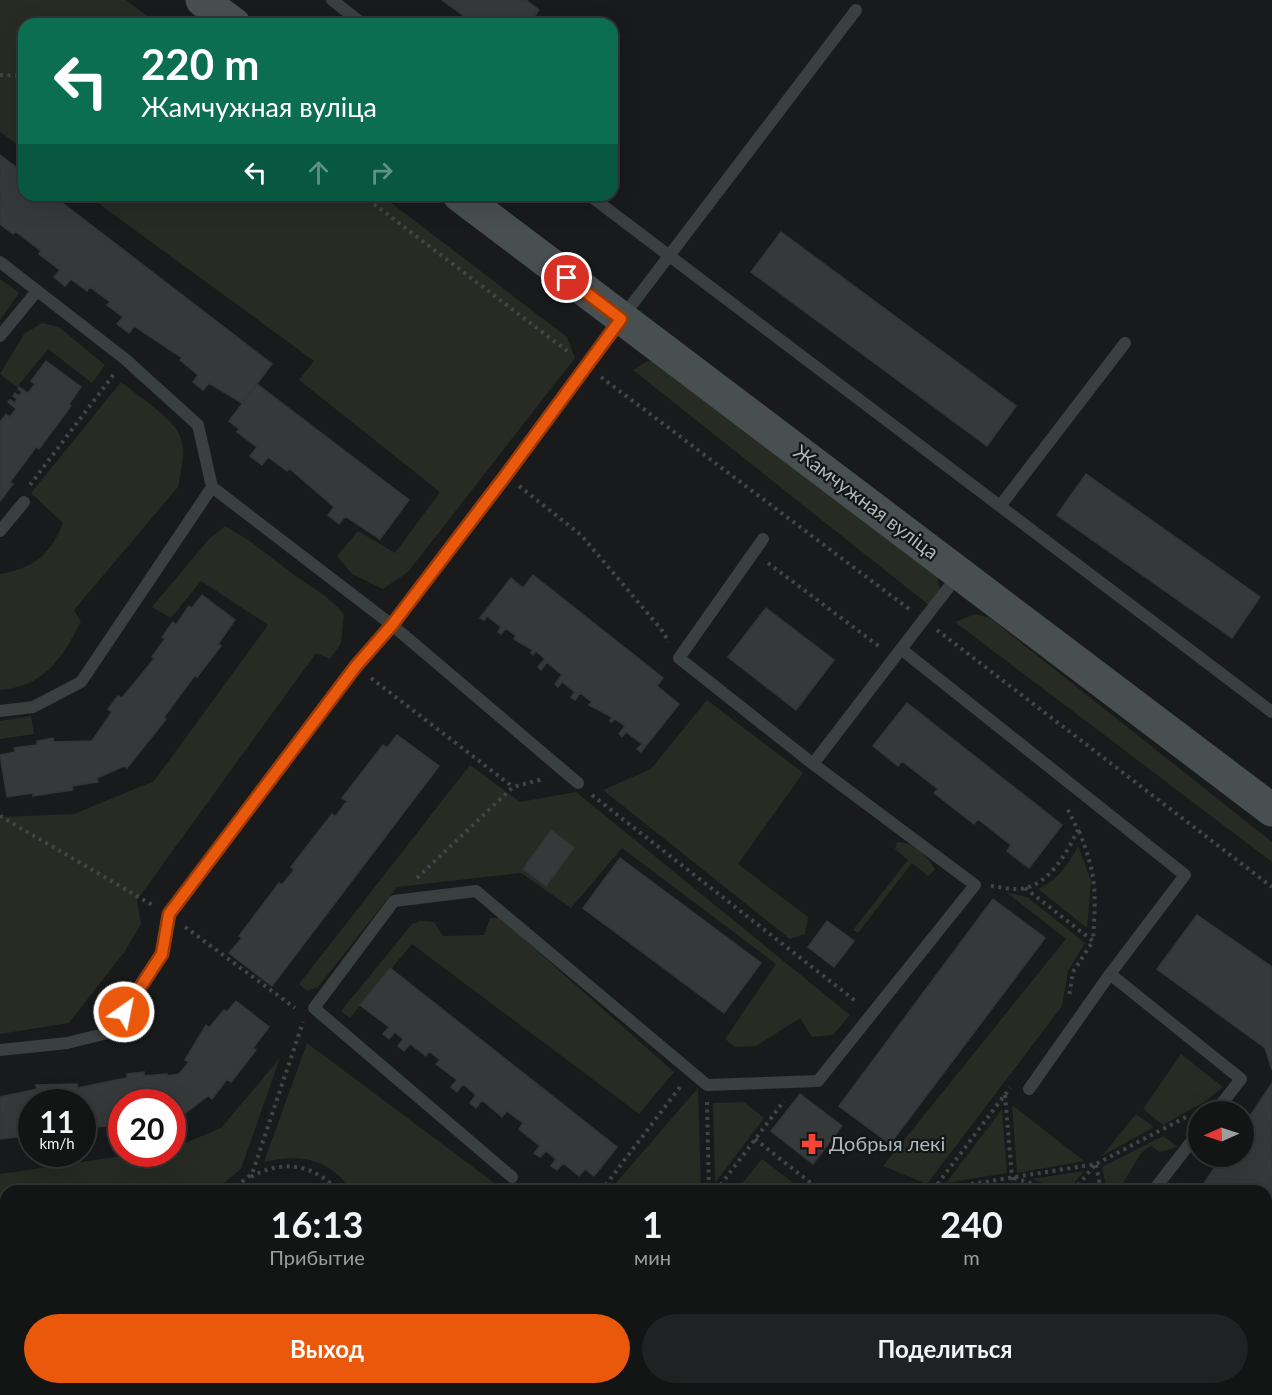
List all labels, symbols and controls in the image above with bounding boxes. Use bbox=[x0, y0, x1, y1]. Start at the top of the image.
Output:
text: 220 m bbox=[141, 39, 259, 89]
icon: left bbox=[42, 42, 120, 120]
text: Жамчужная вуліца bbox=[141, 90, 377, 123]
icon: left bbox=[239, 156, 272, 189]
icon: ahead bbox=[302, 156, 335, 189]
icon: right bbox=[365, 156, 398, 189]
pin bbox=[541, 252, 592, 303]
icon: arrive bbox=[550, 261, 583, 294]
street label: Жамчужная вуліца bbox=[790, 439, 944, 563]
position arrow bbox=[92, 980, 156, 1044]
speed limit sign: 20 bbox=[108, 1089, 186, 1167]
north arrow bbox=[1188, 1101, 1254, 1167]
map controls bbox=[1188, 1101, 1254, 1167]
text: 11 bbox=[40, 1103, 74, 1139]
place label: Добрыя лекі bbox=[829, 1131, 945, 1155]
pharmacy icon: Добрыя лекі bbox=[800, 1132, 824, 1156]
text: km/h bbox=[39, 1134, 75, 1152]
text: 16:13 bbox=[271, 1202, 363, 1246]
text: 1 bbox=[642, 1202, 663, 1246]
text: 240 bbox=[940, 1202, 1003, 1246]
text: Прибытие bbox=[269, 1245, 365, 1269]
text: мин bbox=[634, 1245, 671, 1269]
text: m bbox=[963, 1245, 980, 1269]
button: Выход bbox=[24, 1314, 630, 1383]
button: Поделиться bbox=[642, 1314, 1248, 1383]

